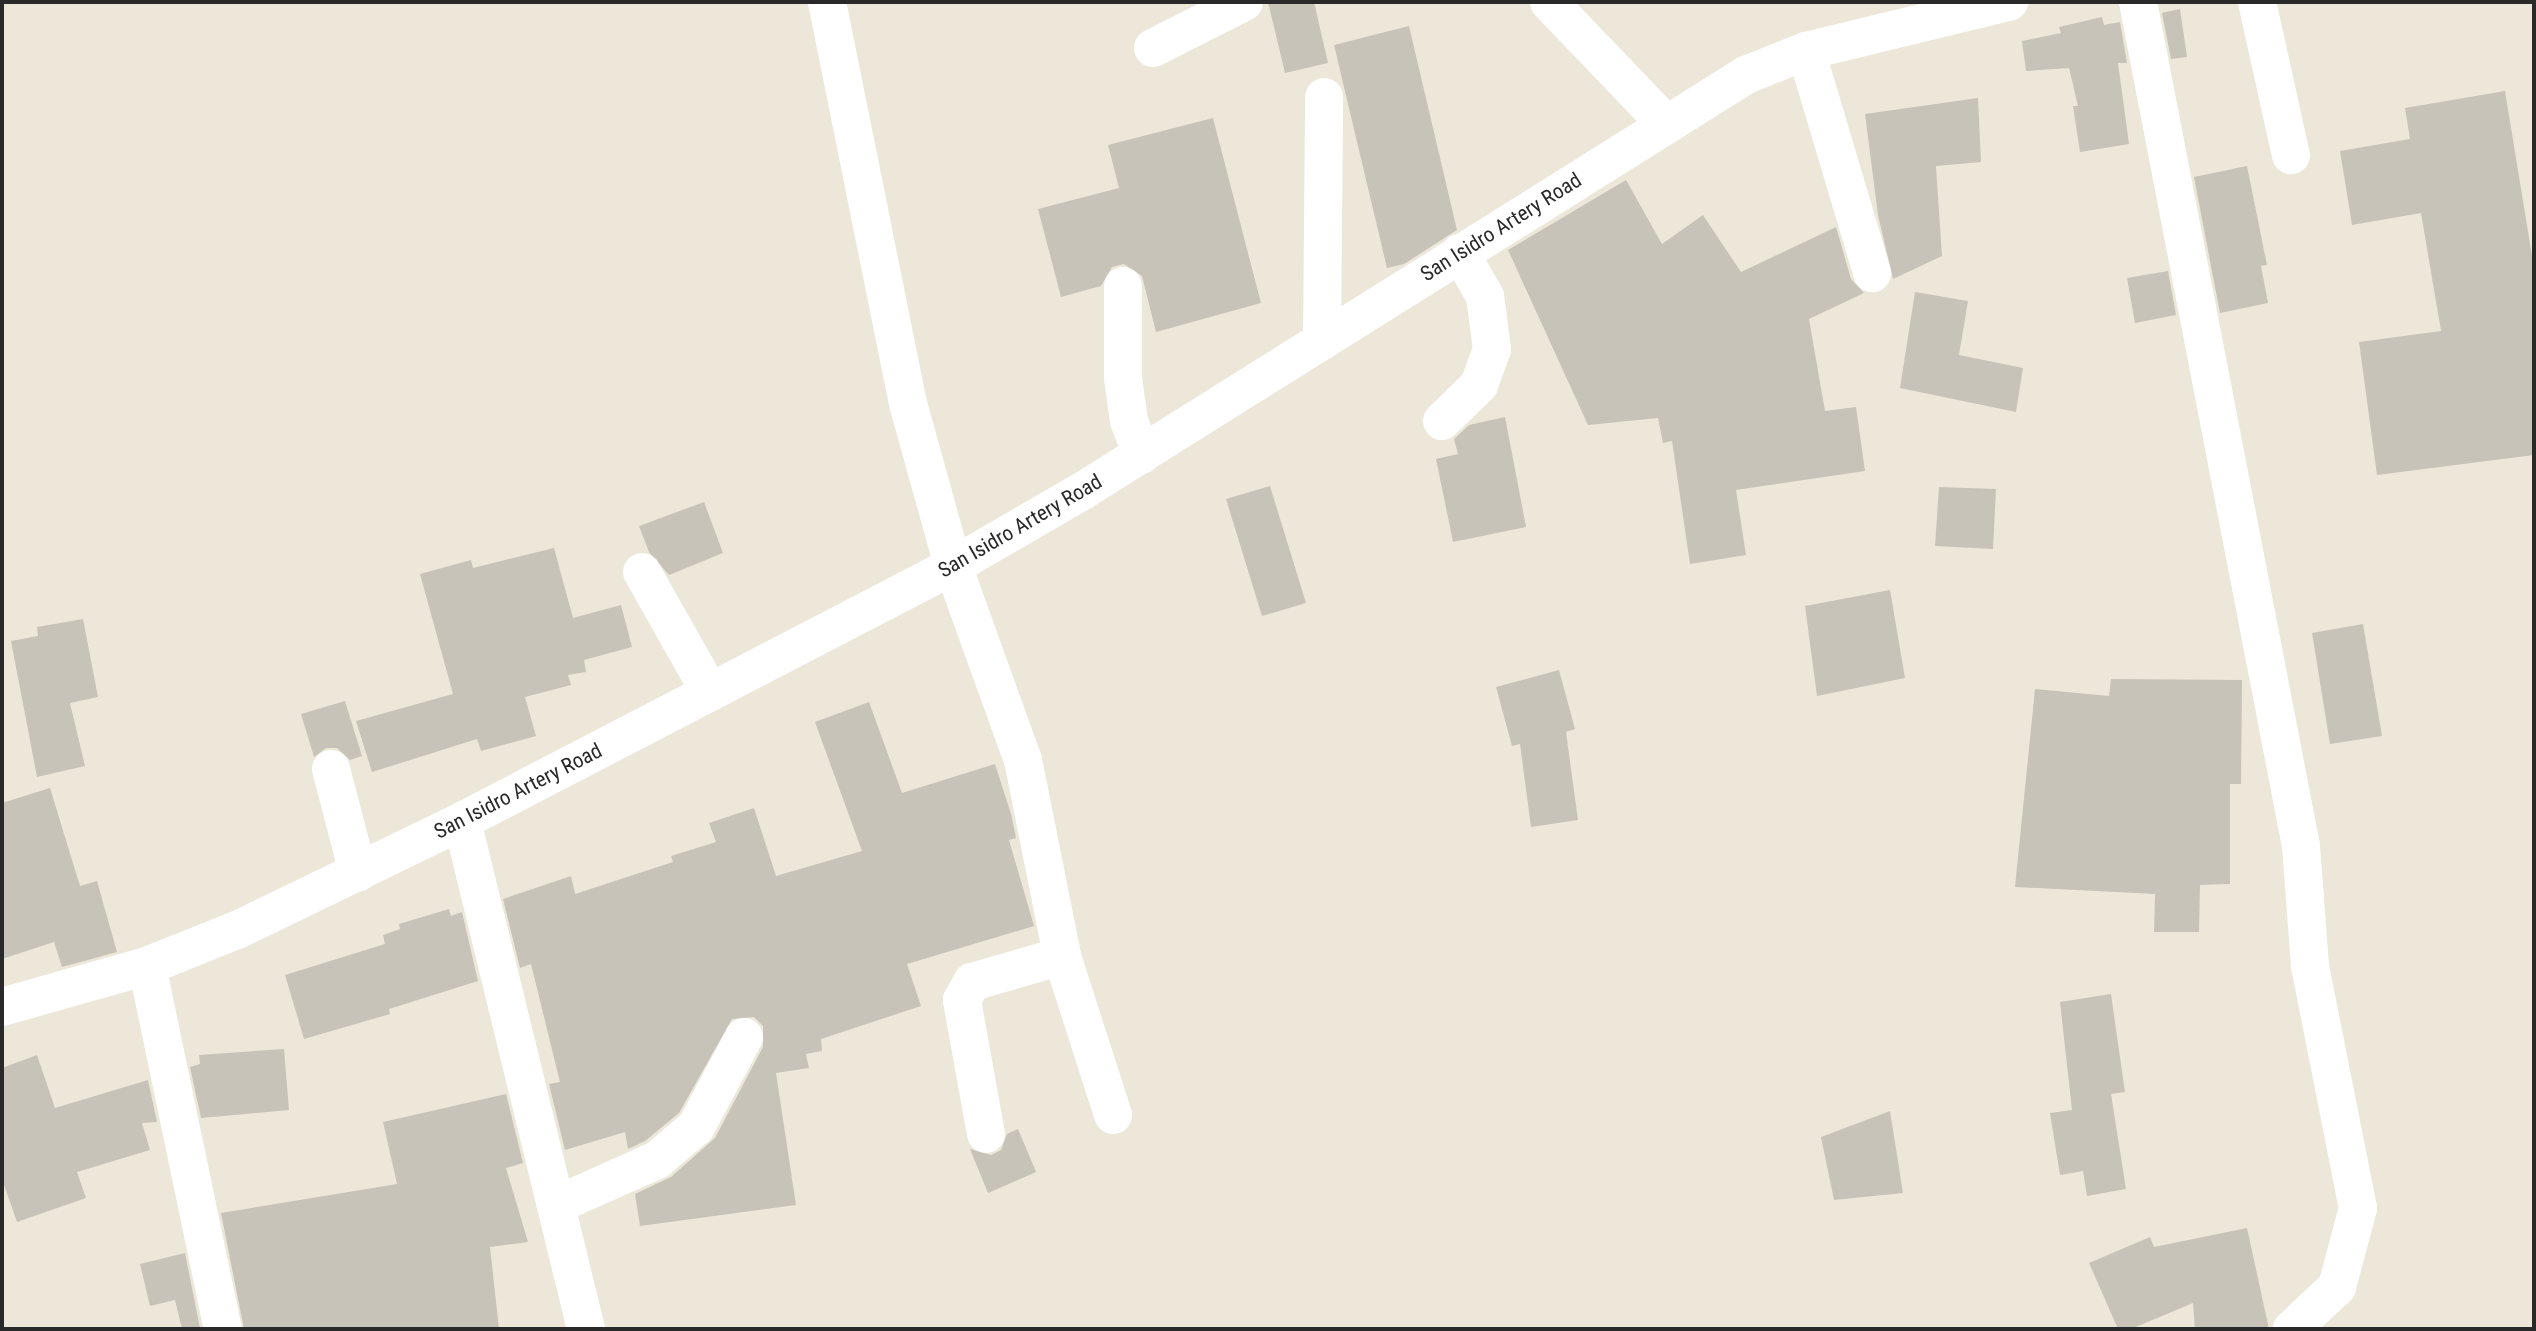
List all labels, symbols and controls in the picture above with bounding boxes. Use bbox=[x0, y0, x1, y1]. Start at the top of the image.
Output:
street label: San Isidro Artery Road bbox=[1416, 167, 1586, 287]
street label: San Isidro Artery Road bbox=[934, 469, 1106, 583]
street label: San Isidro Artery Road bbox=[430, 738, 606, 844]

